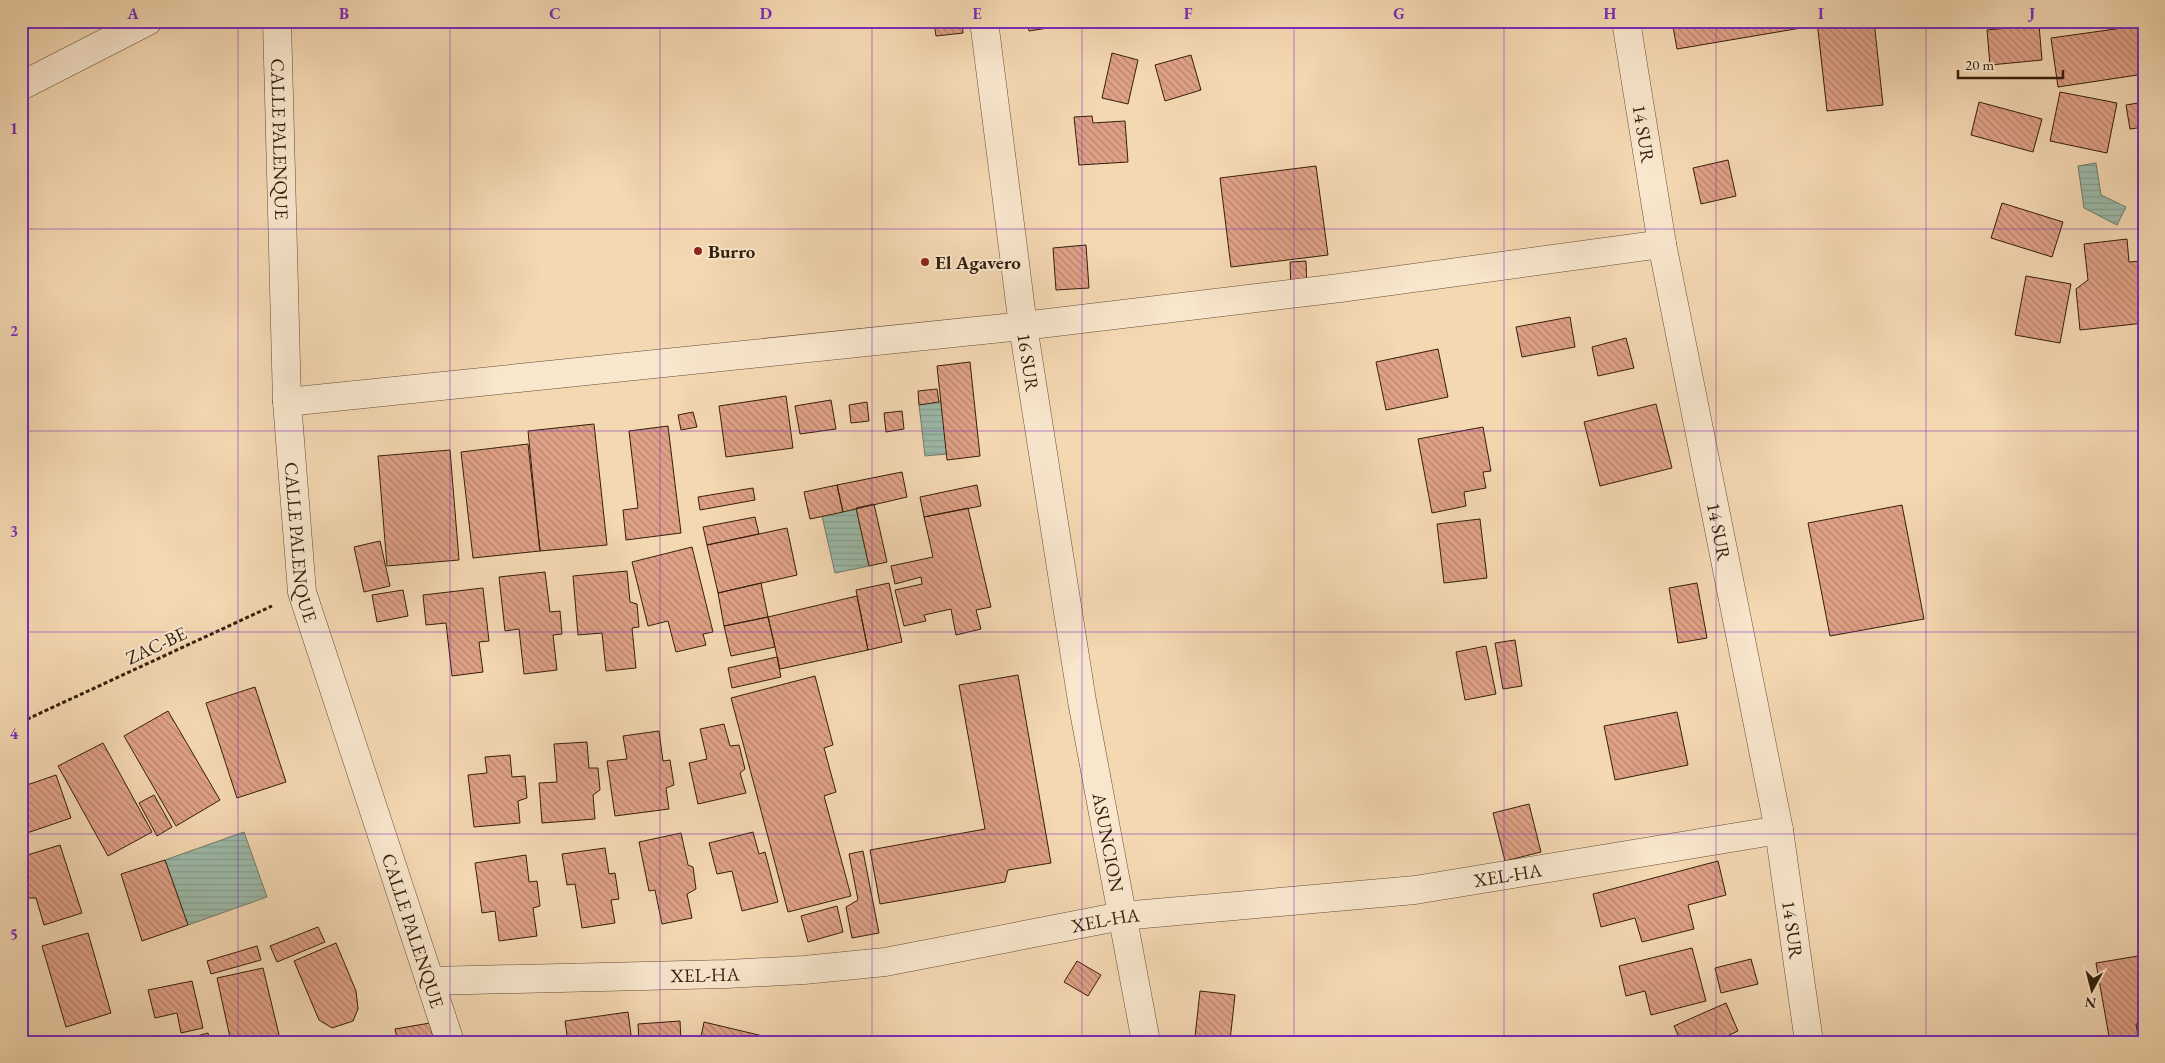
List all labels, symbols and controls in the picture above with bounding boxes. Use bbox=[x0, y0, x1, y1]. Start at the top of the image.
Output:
text: A bbox=[126, 3, 139, 24]
text: B bbox=[339, 3, 349, 24]
text: C bbox=[549, 3, 561, 24]
text: D bbox=[760, 3, 772, 24]
text: E bbox=[972, 3, 982, 24]
text: F bbox=[1184, 3, 1193, 24]
text: G bbox=[1393, 3, 1405, 24]
text: H bbox=[1604, 3, 1617, 24]
text: I bbox=[1818, 3, 1824, 24]
text: J bbox=[2027, 3, 2035, 24]
scale bar bbox=[1958, 48, 2062, 80]
text: 20 m bbox=[1965, 55, 1994, 74]
street label: CALLE PALENQUE bbox=[265, 58, 294, 220]
street label: 14 SUR bbox=[1627, 103, 1661, 165]
text: 1 bbox=[10, 118, 18, 139]
place label: Burro bbox=[708, 239, 756, 264]
marker: Burro bbox=[692, 245, 704, 257]
place label: El Agavero bbox=[935, 250, 1021, 275]
marker: El Agavero bbox=[919, 256, 931, 268]
text: 2 bbox=[10, 320, 19, 341]
street label: 16 SUR bbox=[1011, 331, 1045, 393]
street label: CALLE PALENQUE bbox=[279, 461, 323, 626]
street label: 14 SUR bbox=[1701, 500, 1737, 563]
text: 3 bbox=[10, 521, 18, 542]
street label: ZAC-BE bbox=[122, 620, 191, 670]
text: 4 bbox=[10, 723, 19, 744]
street label: ASUNCION bbox=[1086, 790, 1130, 894]
street label: CALLE PALENQUE bbox=[376, 850, 450, 1011]
street label: XEL-HA bbox=[1471, 857, 1545, 893]
street label: 14 SUR bbox=[1776, 899, 1809, 961]
street label: XEL-HA bbox=[1068, 902, 1141, 939]
text: 5 bbox=[10, 924, 18, 945]
street label: XEL-HA bbox=[669, 961, 741, 988]
north arrow bbox=[2068, 966, 2118, 1016]
text: N bbox=[2083, 993, 2097, 1013]

